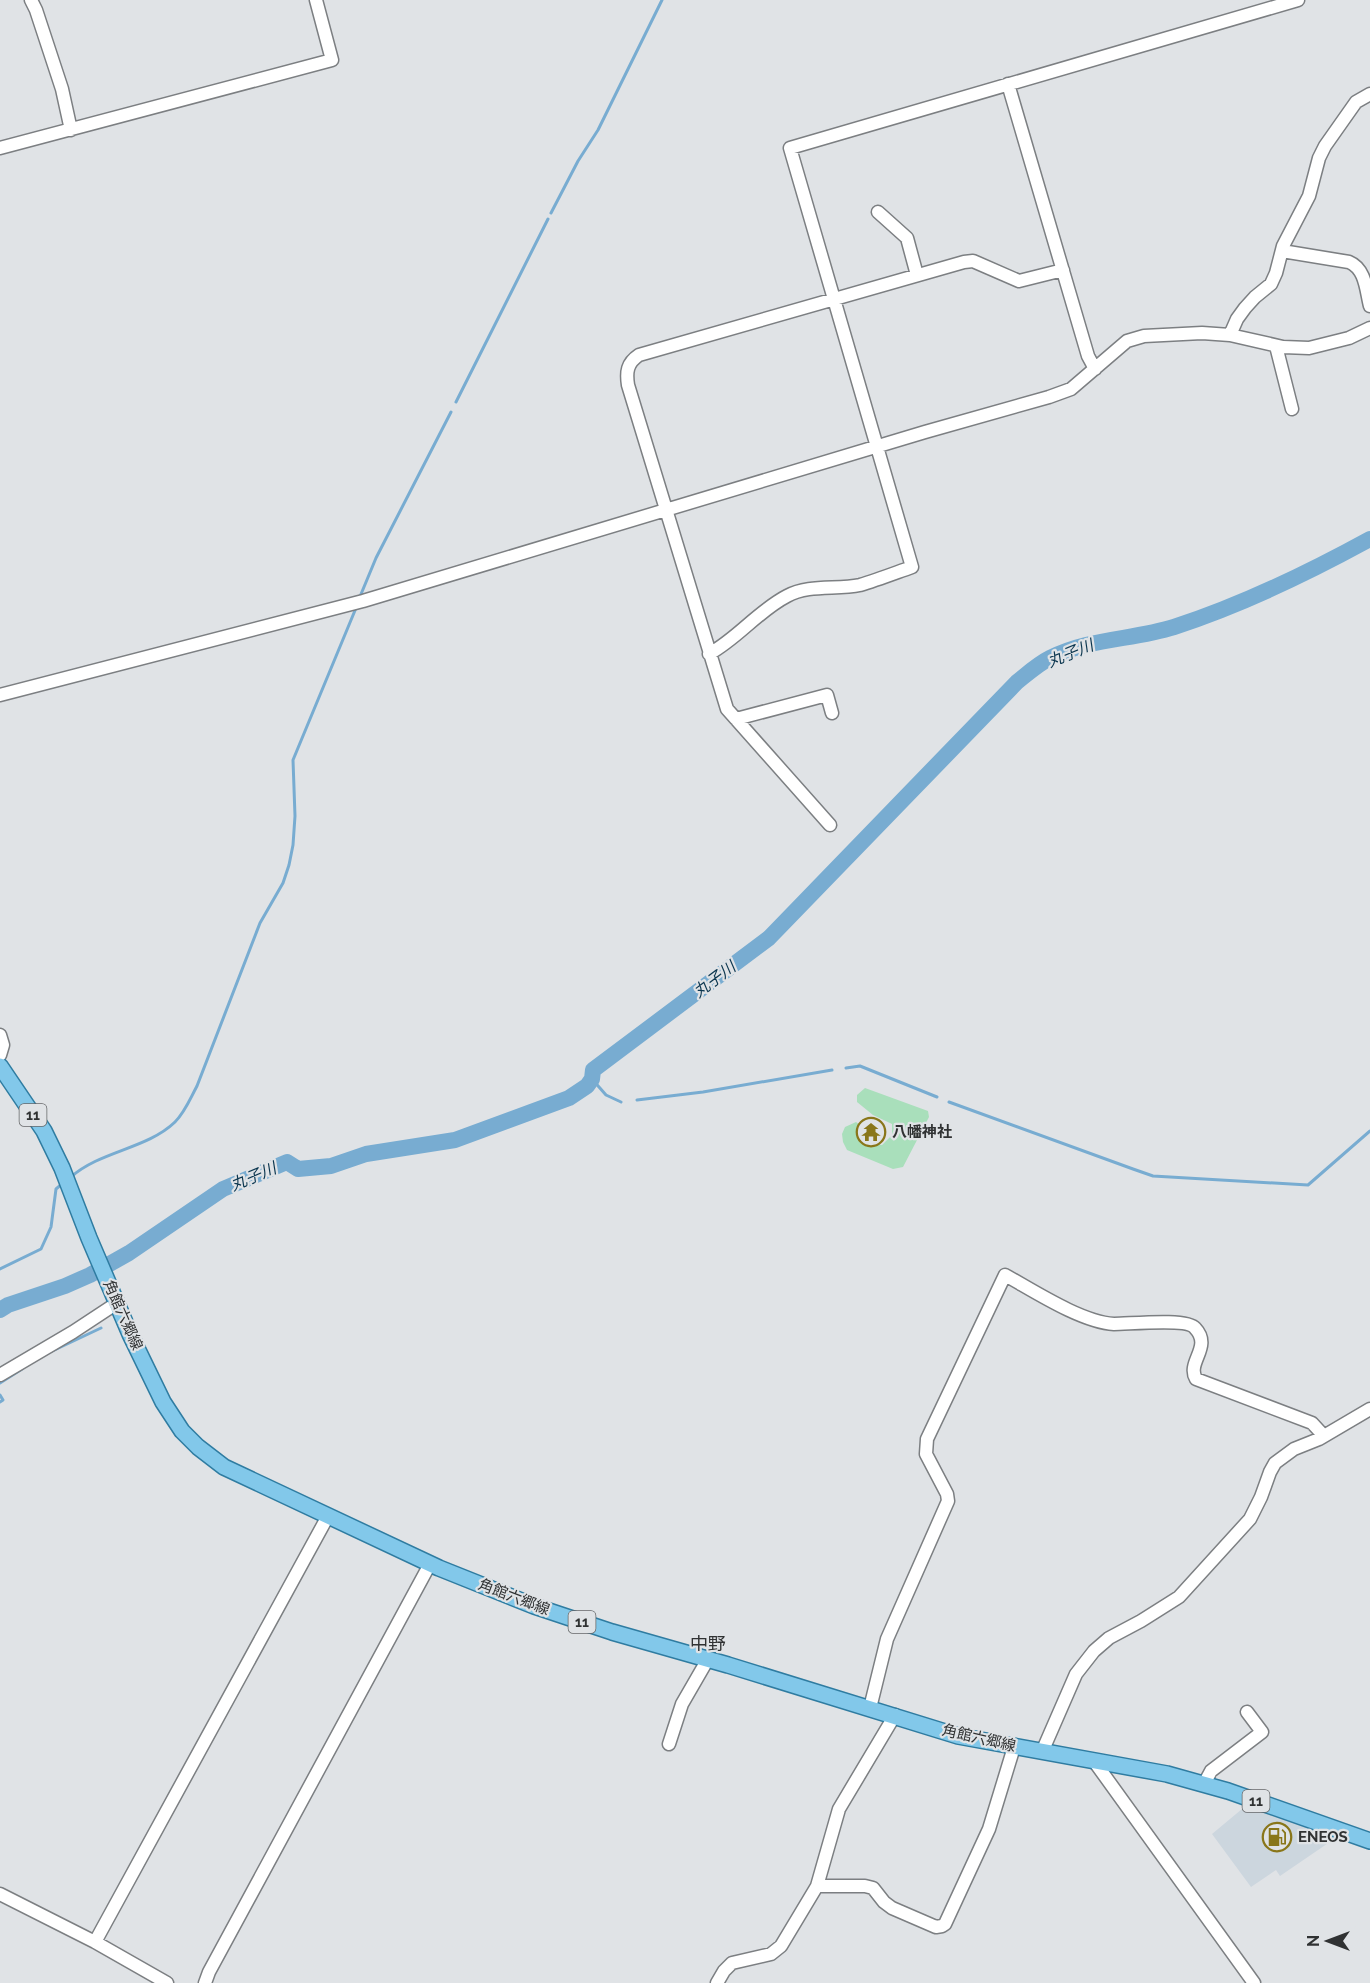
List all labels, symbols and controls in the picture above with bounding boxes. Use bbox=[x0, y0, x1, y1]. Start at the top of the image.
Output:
water label: 丸子川 bbox=[1044, 635, 1098, 671]
water label: 丸子川 bbox=[689, 956, 741, 1001]
road number: 11 bbox=[20, 1104, 46, 1126]
temple icon: 八幡神社 bbox=[855, 1116, 887, 1148]
place label: 八幡神社 bbox=[892, 1123, 952, 1141]
water label: 丸子川 bbox=[227, 1158, 281, 1195]
street label: 角館六郷線 bbox=[100, 1277, 146, 1353]
street label: 角館六郷線 bbox=[476, 1575, 552, 1619]
road number: 11 bbox=[568, 1611, 596, 1633]
district label: 中野 bbox=[690, 1633, 726, 1654]
street label: 角館六郷線 bbox=[940, 1721, 1018, 1755]
road number: 11 bbox=[1242, 1790, 1270, 1812]
fuel station icon: ENEOS bbox=[1261, 1821, 1293, 1853]
place label: ENEOS bbox=[1298, 1828, 1348, 1846]
north arrow bbox=[1298, 1911, 1358, 1971]
text: N bbox=[1304, 1935, 1323, 1947]

